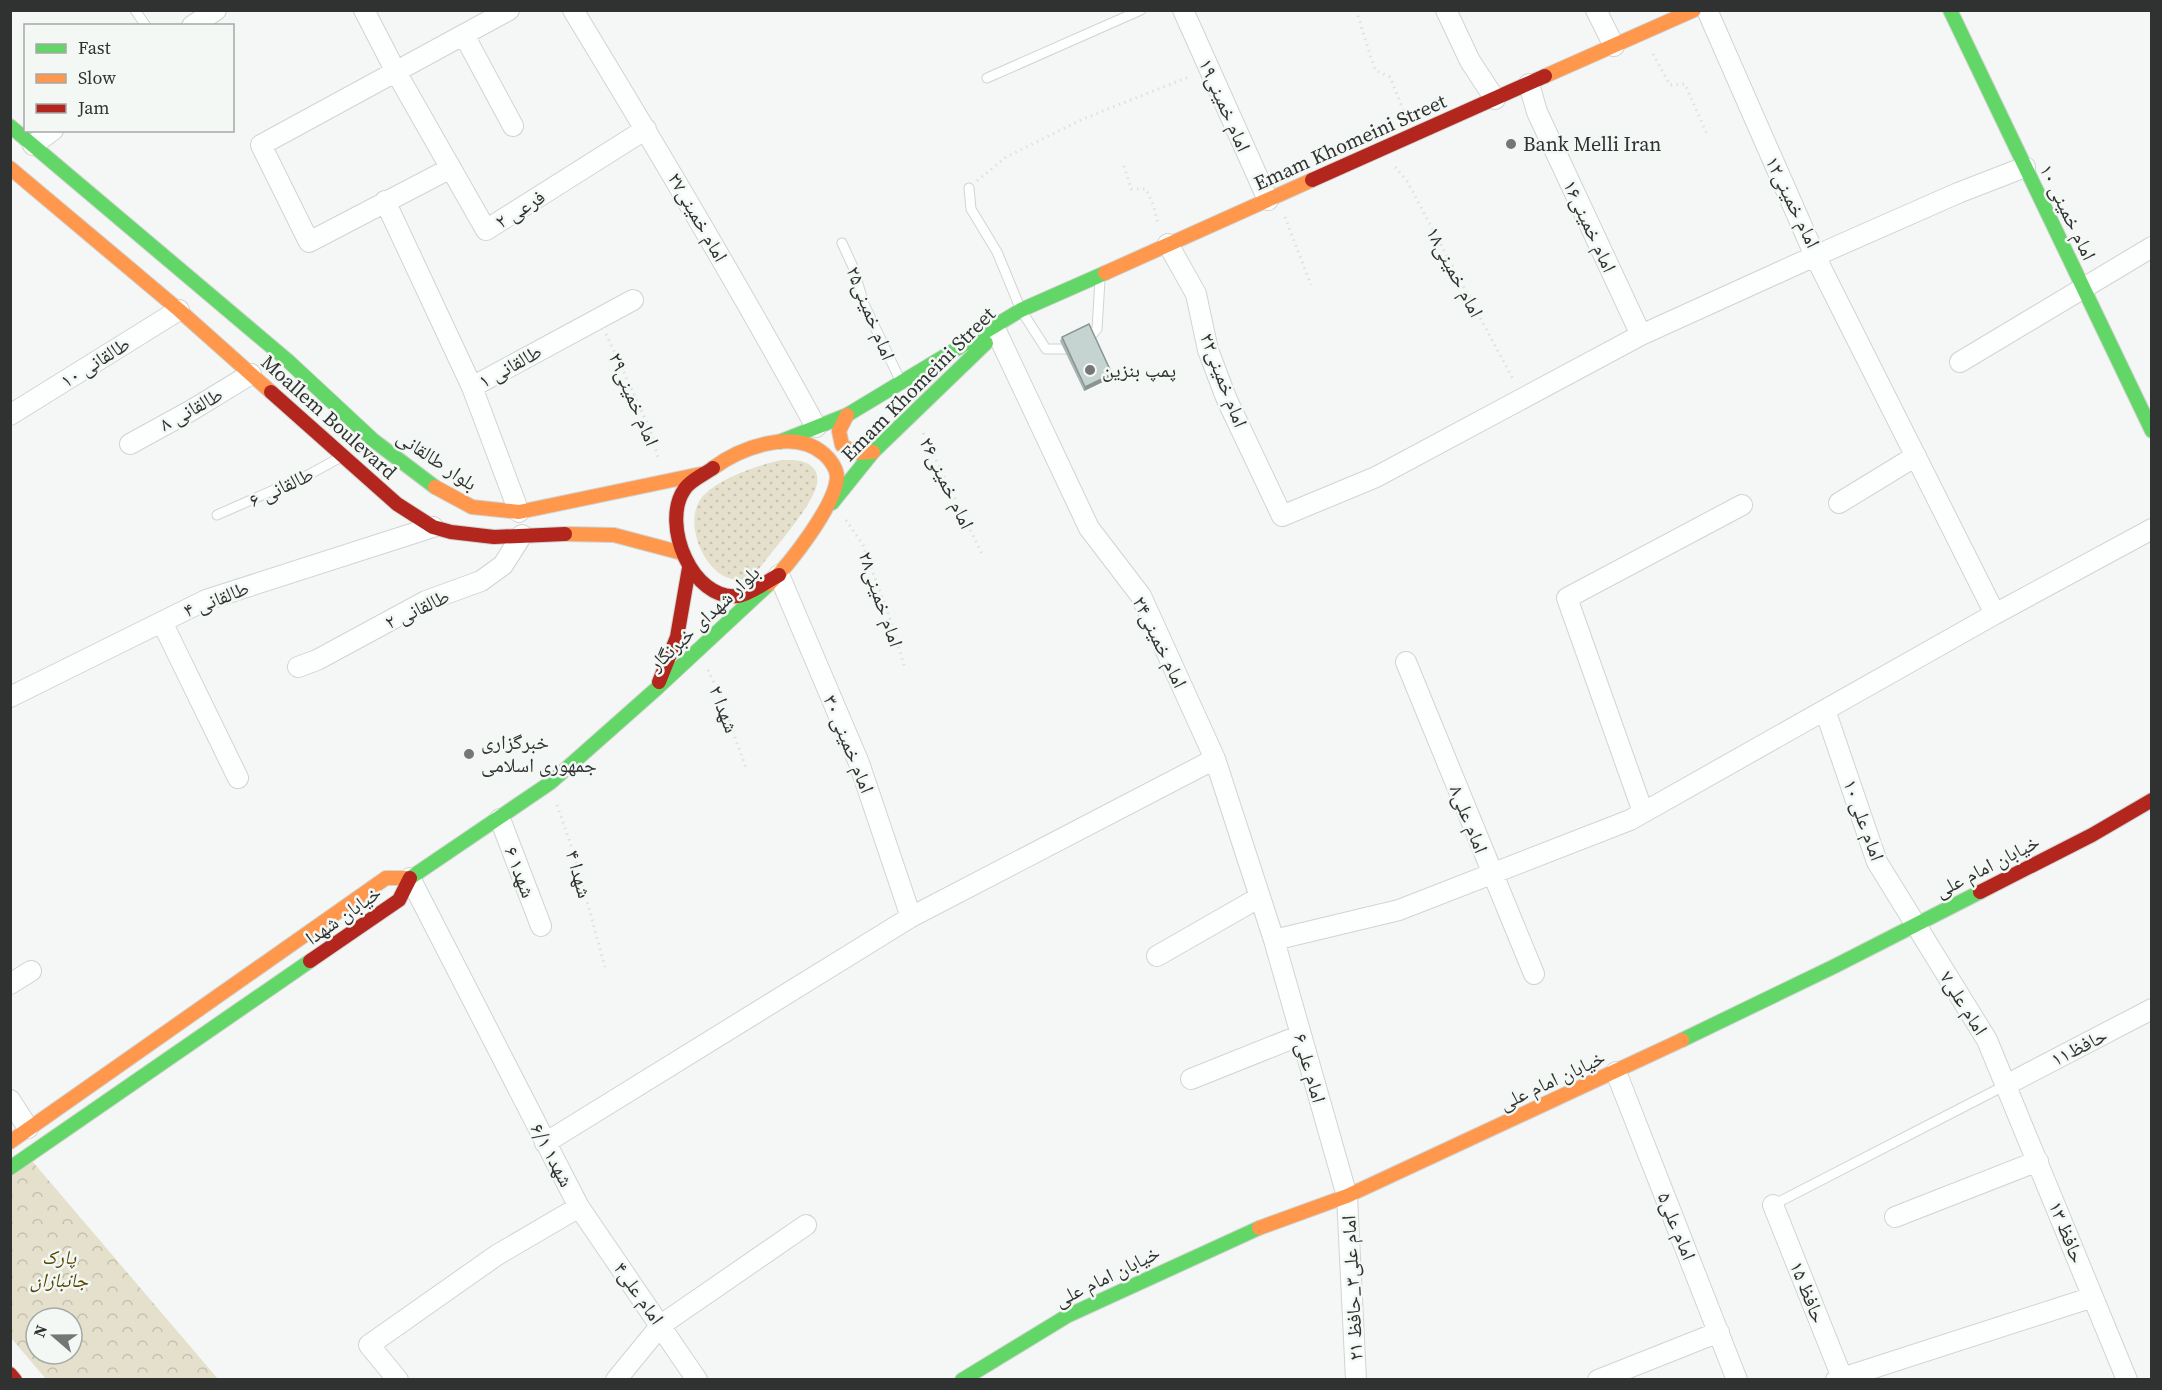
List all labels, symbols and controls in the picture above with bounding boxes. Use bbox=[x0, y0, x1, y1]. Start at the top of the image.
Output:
legend bbox=[24, 24, 234, 132]
text: Fast bbox=[78, 35, 111, 60]
street label: امام خمینی۱۹ bbox=[1192, 54, 1258, 156]
text: Slow bbox=[78, 65, 116, 90]
street label: Emam Khomeini Street bbox=[1249, 87, 1451, 197]
text: Jam bbox=[77, 95, 110, 120]
place label: Bank Melli Iran bbox=[1523, 130, 1661, 158]
marker: Bank Melli Iran bbox=[1504, 137, 1518, 151]
street label: امام خمینی۱۲ bbox=[1759, 151, 1827, 253]
street label: امام خمینی ۱۰ bbox=[2033, 159, 2103, 265]
street label: امام خمینی۲۷ bbox=[661, 167, 735, 267]
street label: امام خمینی۱۶ bbox=[1556, 175, 1624, 277]
street label: فرعی ۲ bbox=[490, 183, 550, 235]
street label: امام خمینی۱۸ bbox=[1419, 222, 1491, 322]
street label: امام خمینی۲۵ bbox=[839, 262, 903, 364]
street label: Emam Khomeini Street bbox=[835, 300, 1002, 467]
street label: امام خمینی۲۲ bbox=[1193, 329, 1255, 431]
street label: طالقانی ۱۰ bbox=[55, 330, 135, 394]
street label: طالقانی ۱ bbox=[473, 337, 547, 395]
street label: Moallem Boulevard bbox=[255, 348, 404, 486]
street label: امام خمینی۲۹ bbox=[602, 348, 666, 450]
place label: پمپ بنزین bbox=[1102, 356, 1176, 384]
marker: پمپ بنزین bbox=[1083, 363, 1097, 377]
street label: طالقانی ۸ bbox=[154, 380, 228, 438]
street label: بلوار طالقانی bbox=[391, 423, 483, 497]
street label: امام خمینی۲۶ bbox=[913, 432, 981, 534]
street label: طالقانی ۶ bbox=[244, 460, 318, 514]
street label: امام خمینی۲۸ bbox=[852, 548, 910, 650]
street label: بلوار شهدای خبرنگار bbox=[641, 559, 766, 678]
street label: طالقانی ۴ bbox=[179, 574, 253, 624]
street label: طالقانی ۲ bbox=[380, 582, 454, 636]
street label: امام خمینی۲۴ bbox=[1126, 591, 1194, 693]
street label: شهدا ۲ bbox=[702, 681, 746, 737]
street label: امام خمینی ۳۰ bbox=[817, 691, 881, 797]
place label: خبرگزاری جمهوری اسلامی bbox=[481, 728, 597, 779]
marker: خبرگزاری جمهوری اسلامی bbox=[462, 747, 476, 761]
street label: امام علی ۱۰ bbox=[1836, 775, 1892, 865]
street label: امام علی۸ bbox=[1443, 781, 1495, 857]
street label: خیابان امام علی bbox=[1930, 828, 2044, 904]
street label: شهد۱ ۶ bbox=[497, 842, 543, 902]
street label: شهدا ۴ bbox=[559, 847, 599, 901]
street label: خیابان شهدا bbox=[299, 878, 387, 951]
street label: امام علی۷ bbox=[1933, 965, 1995, 1041]
street label: حافظ۱۱ bbox=[2046, 1021, 2112, 1073]
street label: امام علی۶ bbox=[1287, 1030, 1333, 1106]
street label: خیابان امام علی bbox=[1494, 1043, 1610, 1117]
street label: شهد۱ ۶/۱ bbox=[524, 1118, 580, 1192]
street label: امام علی۵ bbox=[1651, 1188, 1703, 1264]
street label: حافظ ۱۳ bbox=[2042, 1197, 2092, 1267]
street label: امام علی۳_حافظ ۲۱ bbox=[1334, 1215, 1370, 1361]
street label: خیابان امام علی bbox=[1050, 1238, 1165, 1314]
park label: پارک جانبازان bbox=[30, 1243, 88, 1294]
street label: امام علی۴ bbox=[607, 1256, 671, 1330]
street label: حافظ ۱۵ bbox=[1783, 1257, 1833, 1327]
north arrow bbox=[24, 1306, 84, 1366]
text: N bbox=[28, 1321, 52, 1340]

